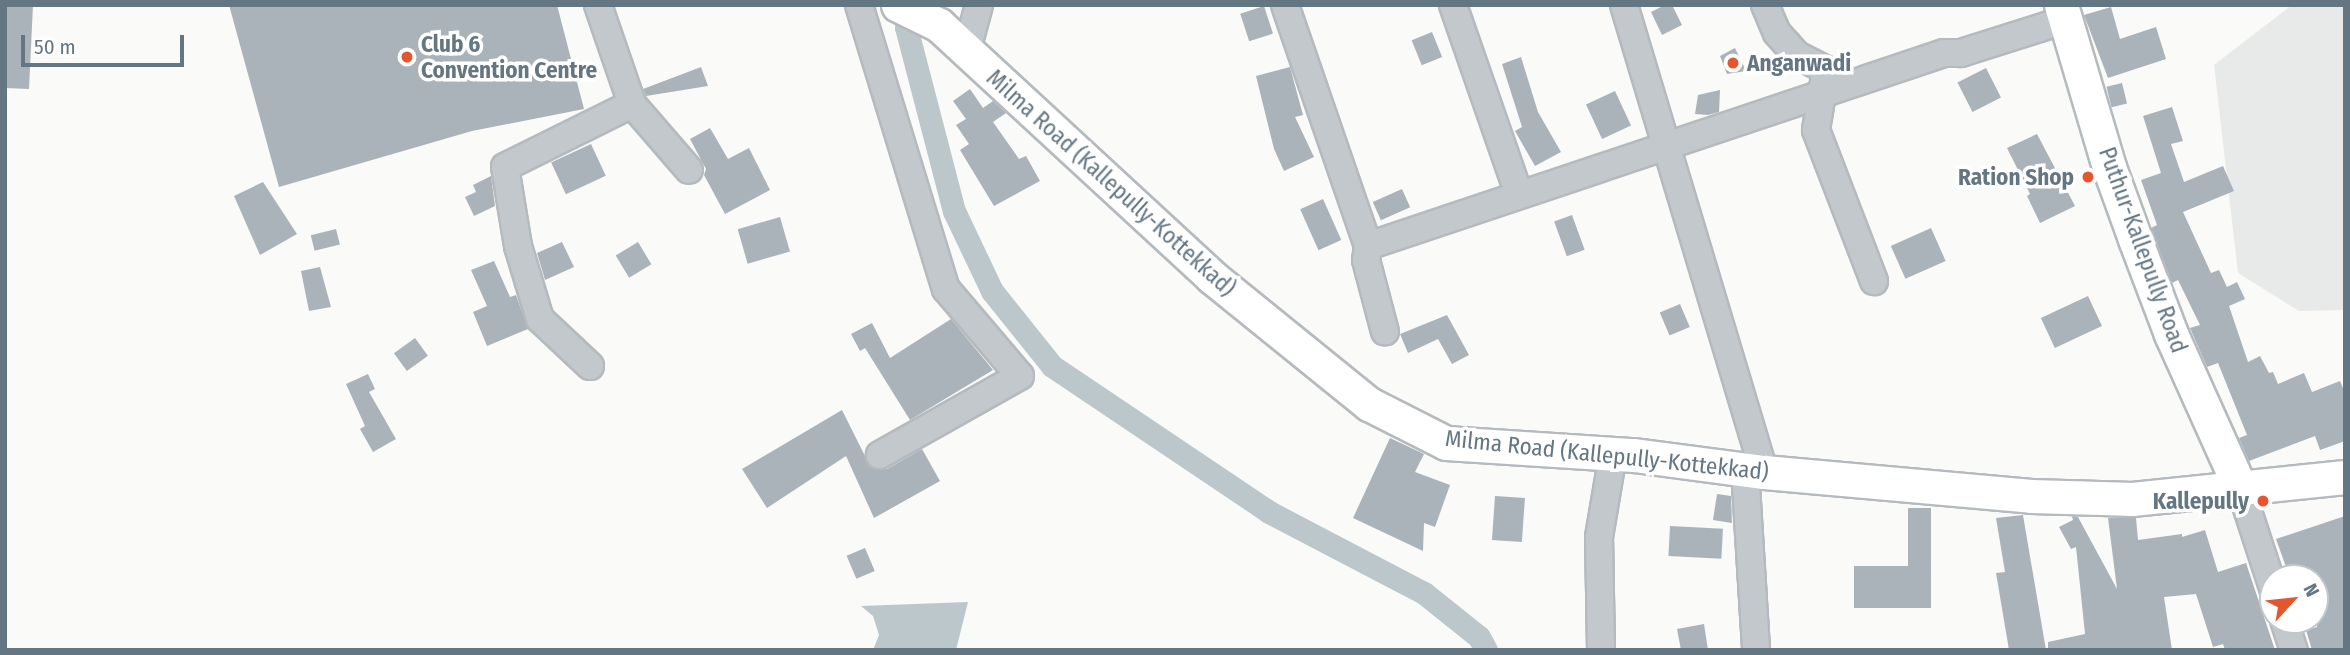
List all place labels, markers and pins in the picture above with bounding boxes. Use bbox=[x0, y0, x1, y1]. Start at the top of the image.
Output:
place label: Club 6 Convention Centre bbox=[421, 30, 597, 84]
marker: Club 6 Convention Centre bbox=[399, 49, 415, 65]
place label: Anganwadi bbox=[1747, 49, 1851, 77]
marker: Anganwadi bbox=[1725, 55, 1741, 71]
place label: Ration Shop bbox=[1958, 163, 2074, 191]
marker: Ration Shop bbox=[2080, 169, 2096, 185]
place label: Kallepully bbox=[2153, 487, 2249, 515]
marker: Kallepully bbox=[2255, 493, 2271, 509]

